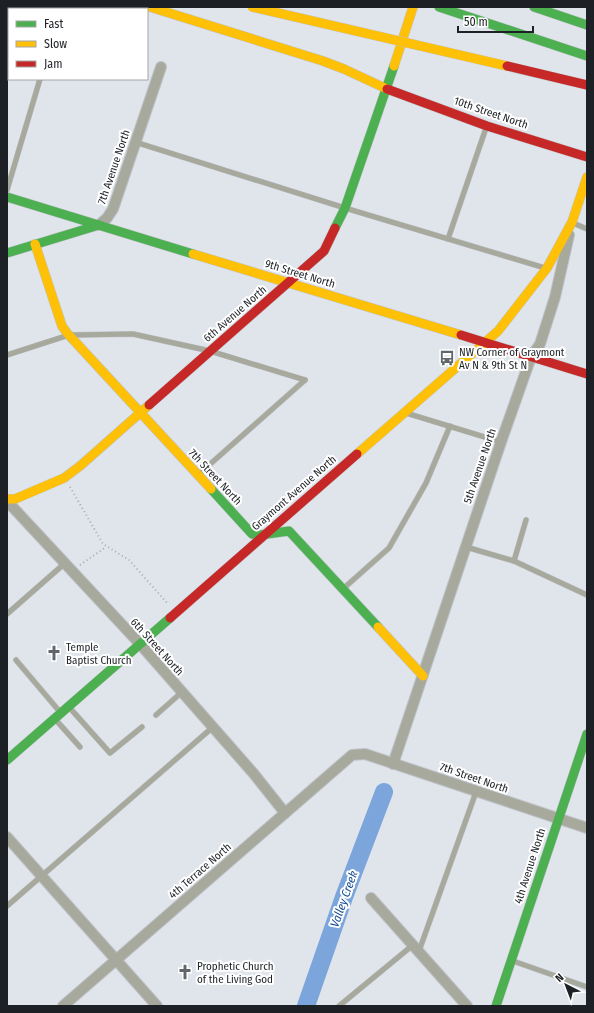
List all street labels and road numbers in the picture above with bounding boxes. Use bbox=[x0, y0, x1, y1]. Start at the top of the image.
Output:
street label: 10th Street North bbox=[452, 94, 530, 132]
street label: 7th Avenue North bbox=[95, 128, 133, 206]
street label: 9th Street North bbox=[263, 257, 337, 291]
street label: 6th Avenue North bbox=[201, 283, 269, 345]
street label: 5th Avenue North bbox=[461, 427, 499, 505]
street label: 7th Street North bbox=[186, 446, 244, 508]
street label: Graymont Avenue North bbox=[249, 453, 339, 533]
street label: 6th Street North bbox=[128, 616, 186, 678]
street label: 7th Street North bbox=[438, 760, 510, 796]
street label: 4th Avenue North bbox=[512, 827, 548, 905]
street label: 4th Terrace North bbox=[166, 840, 234, 902]

